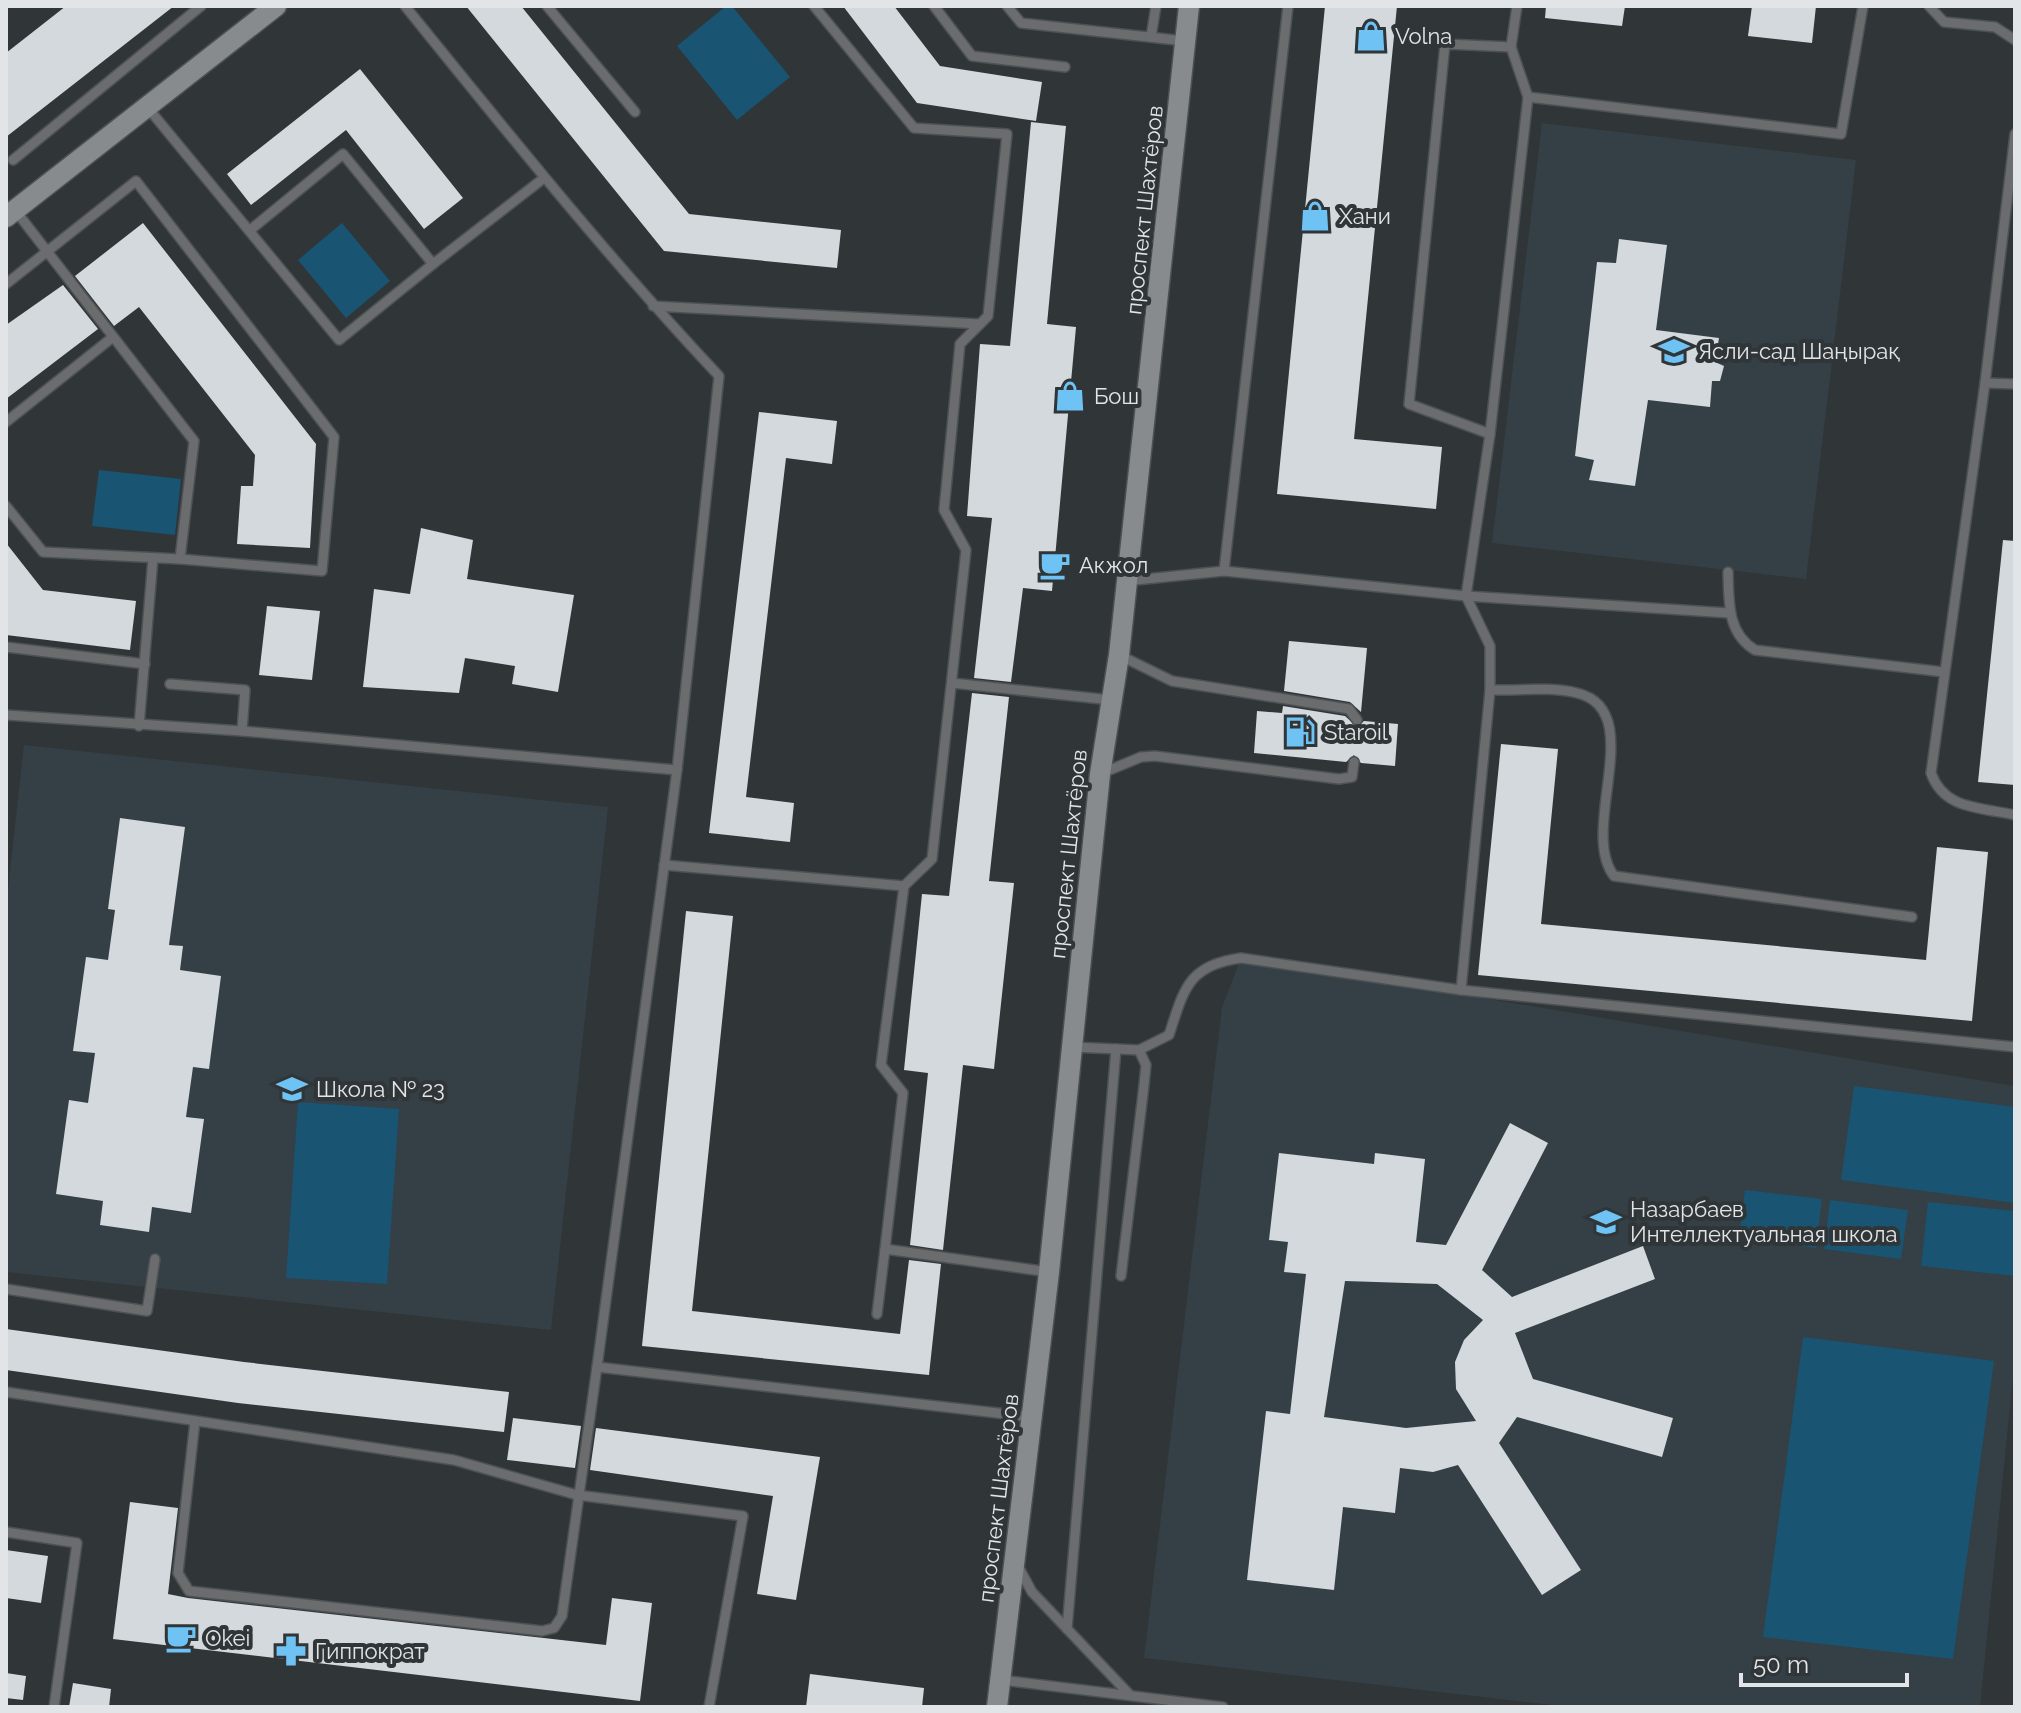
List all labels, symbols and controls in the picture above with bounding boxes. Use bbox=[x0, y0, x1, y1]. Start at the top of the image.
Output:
shop icon: Volna bbox=[1354, 19, 1388, 53]
place label: Volna bbox=[1395, 23, 1452, 49]
street label: проспект Шахтёров bbox=[1120, 104, 1168, 316]
shop icon: Хани bbox=[1298, 199, 1332, 233]
place label: Хани bbox=[1339, 203, 1391, 229]
school or university icon: Ясли-сад Шаңырақ bbox=[1657, 334, 1691, 368]
place label: Ясли-сад Шаңырақ bbox=[1698, 338, 1900, 364]
shop icon: Бош bbox=[1053, 379, 1087, 413]
place label: Бош bbox=[1094, 383, 1139, 409]
cafe icon: Акжол bbox=[1038, 548, 1072, 582]
place label: Акжол bbox=[1079, 552, 1148, 578]
fuel station icon: Staroil bbox=[1283, 715, 1317, 749]
place label: Staroil bbox=[1324, 719, 1388, 745]
street label: проспект Шахтёров bbox=[1044, 748, 1092, 960]
school or university icon: Школа № 23 bbox=[275, 1072, 309, 1106]
place label: Школа № 23 bbox=[316, 1076, 445, 1102]
place label: Назарбаев Интеллектуальная школа bbox=[1630, 1196, 1898, 1247]
school or university icon: Назарбаев Интеллектуальная школа bbox=[1589, 1205, 1623, 1239]
street label: проспект Шахтёров bbox=[972, 1392, 1024, 1604]
cafe icon: Okei bbox=[164, 1621, 198, 1655]
place label: Okei bbox=[205, 1625, 250, 1651]
pharmacy icon: Гиппократ bbox=[274, 1634, 308, 1668]
scale bar bbox=[1741, 1637, 1907, 1687]
place label: Гиппократ bbox=[315, 1638, 425, 1664]
text: 50 m bbox=[1753, 1650, 1809, 1679]

